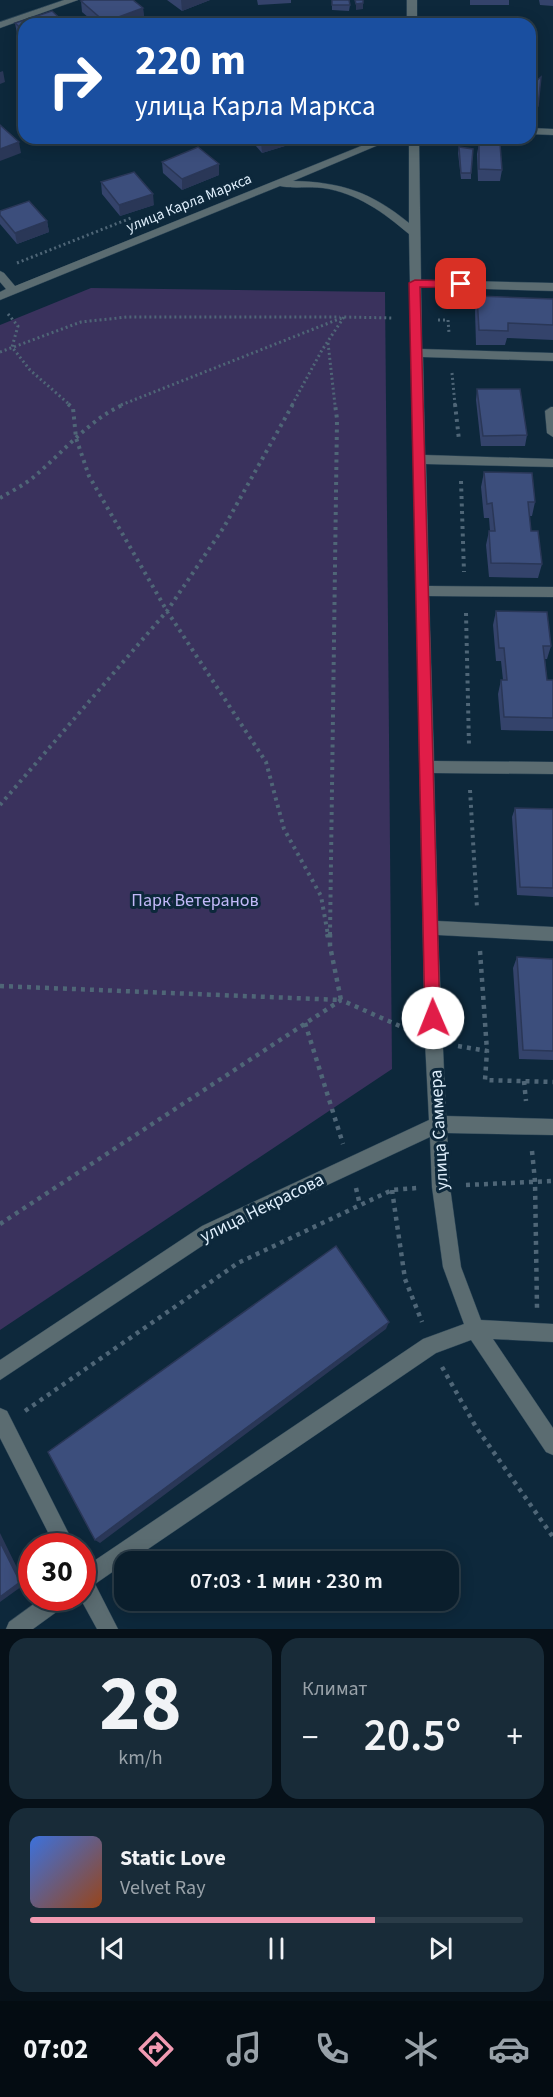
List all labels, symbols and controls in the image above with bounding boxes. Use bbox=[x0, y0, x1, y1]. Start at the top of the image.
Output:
text: 220 m bbox=[135, 31, 246, 91]
icon: right bbox=[36, 42, 114, 120]
text: улица Карла Маркса bbox=[135, 87, 376, 126]
street label: улица Карла Маркса bbox=[123, 168, 255, 238]
pin bbox=[435, 258, 486, 309]
icon: arrive bbox=[444, 267, 477, 300]
park label: Парк Ветеранов bbox=[131, 888, 259, 913]
position arrow bbox=[401, 986, 465, 1050]
street label: улица Саммера bbox=[423, 1069, 455, 1191]
street label: улица Некрасова bbox=[196, 1167, 328, 1249]
speed limit sign: 30 bbox=[18, 1533, 96, 1611]
text: 07:03 · 1 мин · 230 m bbox=[190, 1565, 383, 1597]
text: 28 bbox=[99, 1649, 182, 1760]
text: Климат bbox=[302, 1675, 368, 1703]
text: 20.5° bbox=[364, 1704, 461, 1768]
text: − bbox=[302, 1714, 318, 1761]
text: + bbox=[507, 1714, 523, 1761]
text: km/h bbox=[118, 1744, 163, 1772]
text: Static Love bbox=[120, 1842, 226, 1874]
text: Velvet Ray bbox=[120, 1874, 206, 1902]
icon: previous bbox=[96, 1932, 129, 1965]
icon: pause bbox=[260, 1932, 293, 1965]
icon: next bbox=[424, 1932, 457, 1965]
icon: directions bbox=[135, 2028, 177, 2070]
icon: music bbox=[223, 2028, 265, 2070]
icon: phone bbox=[311, 2028, 353, 2070]
icon: climate bbox=[400, 2028, 442, 2070]
icon: car bbox=[488, 2028, 530, 2070]
text: 07:02 bbox=[23, 2030, 88, 2069]

